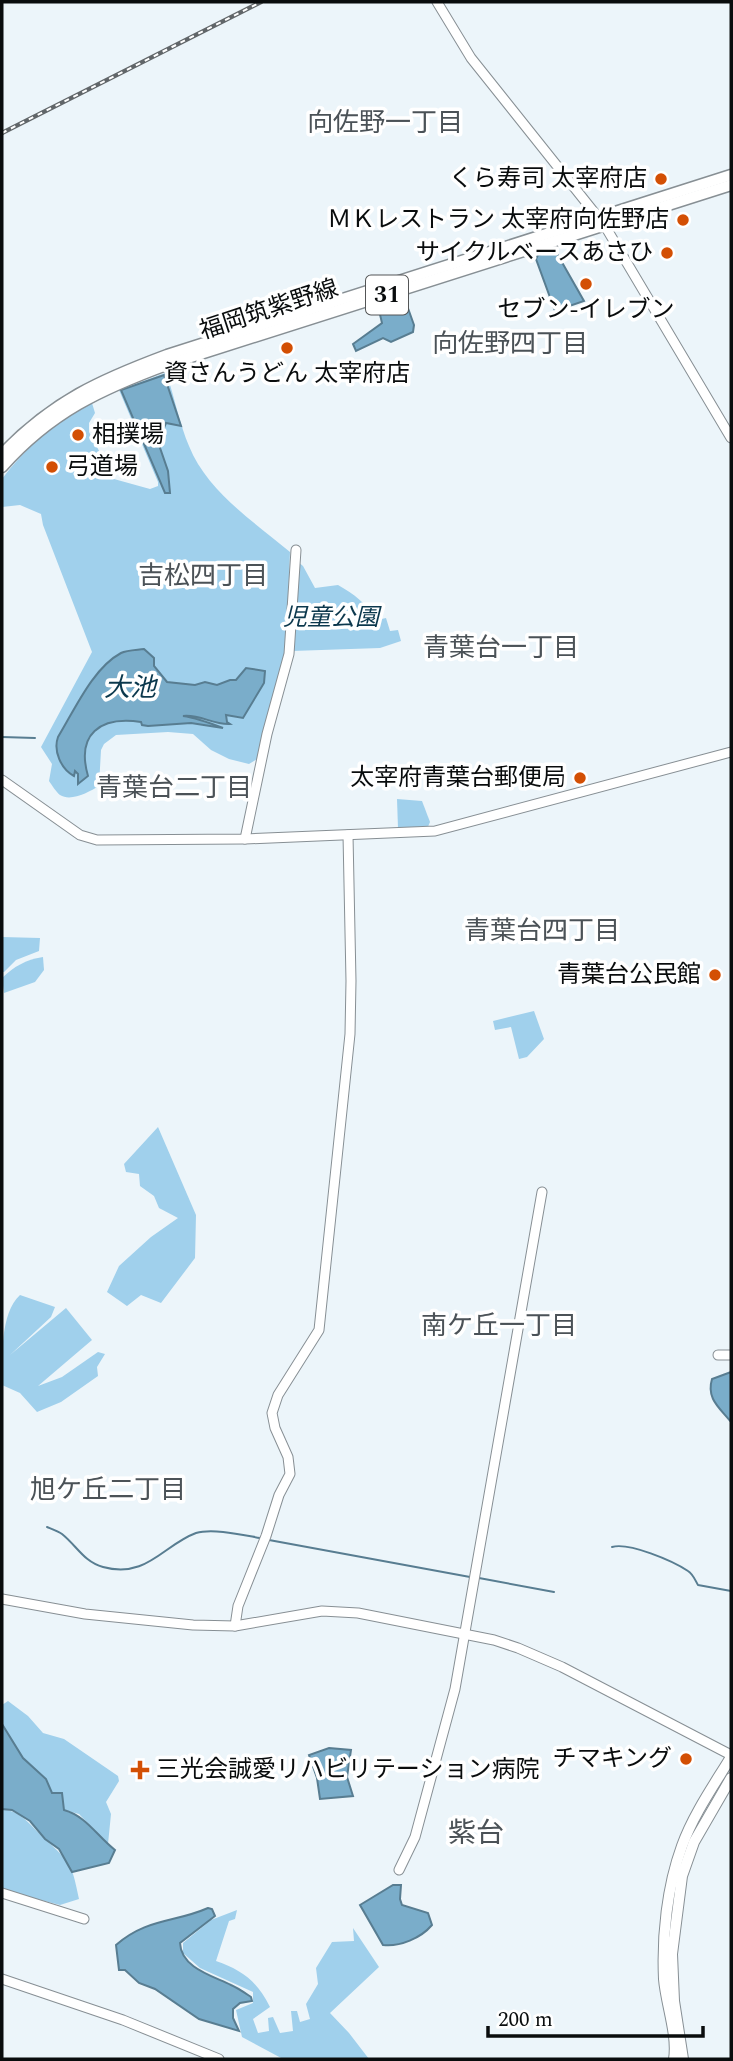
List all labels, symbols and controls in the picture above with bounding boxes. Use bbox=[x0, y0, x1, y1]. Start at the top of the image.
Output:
district label: 向佐野一丁目 bbox=[307, 103, 463, 143]
place label: くら寿司 太宰府店 bbox=[449, 161, 647, 197]
marker: くら寿司 太宰府店 bbox=[653, 171, 669, 187]
place label: ＭＫレストラン 太宰府向佐野店 bbox=[327, 202, 669, 238]
marker: ＭＫレストラン 太宰府向佐野店 bbox=[675, 212, 691, 228]
place label: サイクルベースあさひ bbox=[415, 235, 653, 271]
marker: サイクルベースあさひ bbox=[659, 245, 675, 261]
street label: 福岡筑紫野線 bbox=[195, 271, 343, 349]
road number: 31 bbox=[366, 276, 408, 314]
marker: セブン-イレブン bbox=[578, 276, 594, 292]
place label: セブン-イレブン bbox=[498, 292, 675, 328]
district label: 向佐野四丁目 bbox=[432, 324, 588, 364]
marker: 資さんうどん 太宰府店 bbox=[279, 340, 295, 356]
place label: 資さんうどん 太宰府店 bbox=[164, 356, 410, 392]
place label: 相撲場 bbox=[92, 417, 164, 453]
marker: 相撲場 bbox=[70, 427, 86, 443]
place label: 弓道場 bbox=[66, 449, 138, 485]
marker: 弓道場 bbox=[44, 459, 60, 475]
district label: 吉松四丁目 bbox=[138, 556, 268, 596]
park label: 児童公園 bbox=[283, 600, 382, 636]
district label: 青葉台一丁目 bbox=[423, 628, 579, 668]
water label: 大池 bbox=[104, 668, 159, 708]
place label: 太宰府青葉台郵便局 bbox=[350, 760, 566, 796]
district label: 青葉台二丁目 bbox=[96, 768, 252, 808]
marker: 太宰府青葉台郵便局 bbox=[572, 770, 588, 786]
district label: 青葉台四丁目 bbox=[464, 911, 620, 951]
place label: 青葉台公民館 bbox=[557, 957, 701, 993]
marker: 青葉台公民館 bbox=[707, 967, 723, 983]
district label: 南ケ丘一丁目 bbox=[421, 1306, 577, 1346]
district label: 旭ケ丘二丁目 bbox=[30, 1470, 186, 1510]
place label: チマキング bbox=[553, 1741, 672, 1777]
marker: チマキング bbox=[678, 1751, 694, 1767]
place label: 三光会誠愛リハビリテーション病院 bbox=[156, 1752, 540, 1788]
marker: 三光会誠愛リハビリテーション病院 bbox=[130, 1760, 150, 1780]
district label: 紫台 bbox=[448, 1812, 504, 1855]
scale bar bbox=[488, 1994, 703, 2038]
text: 200 m bbox=[498, 2004, 553, 2036]

